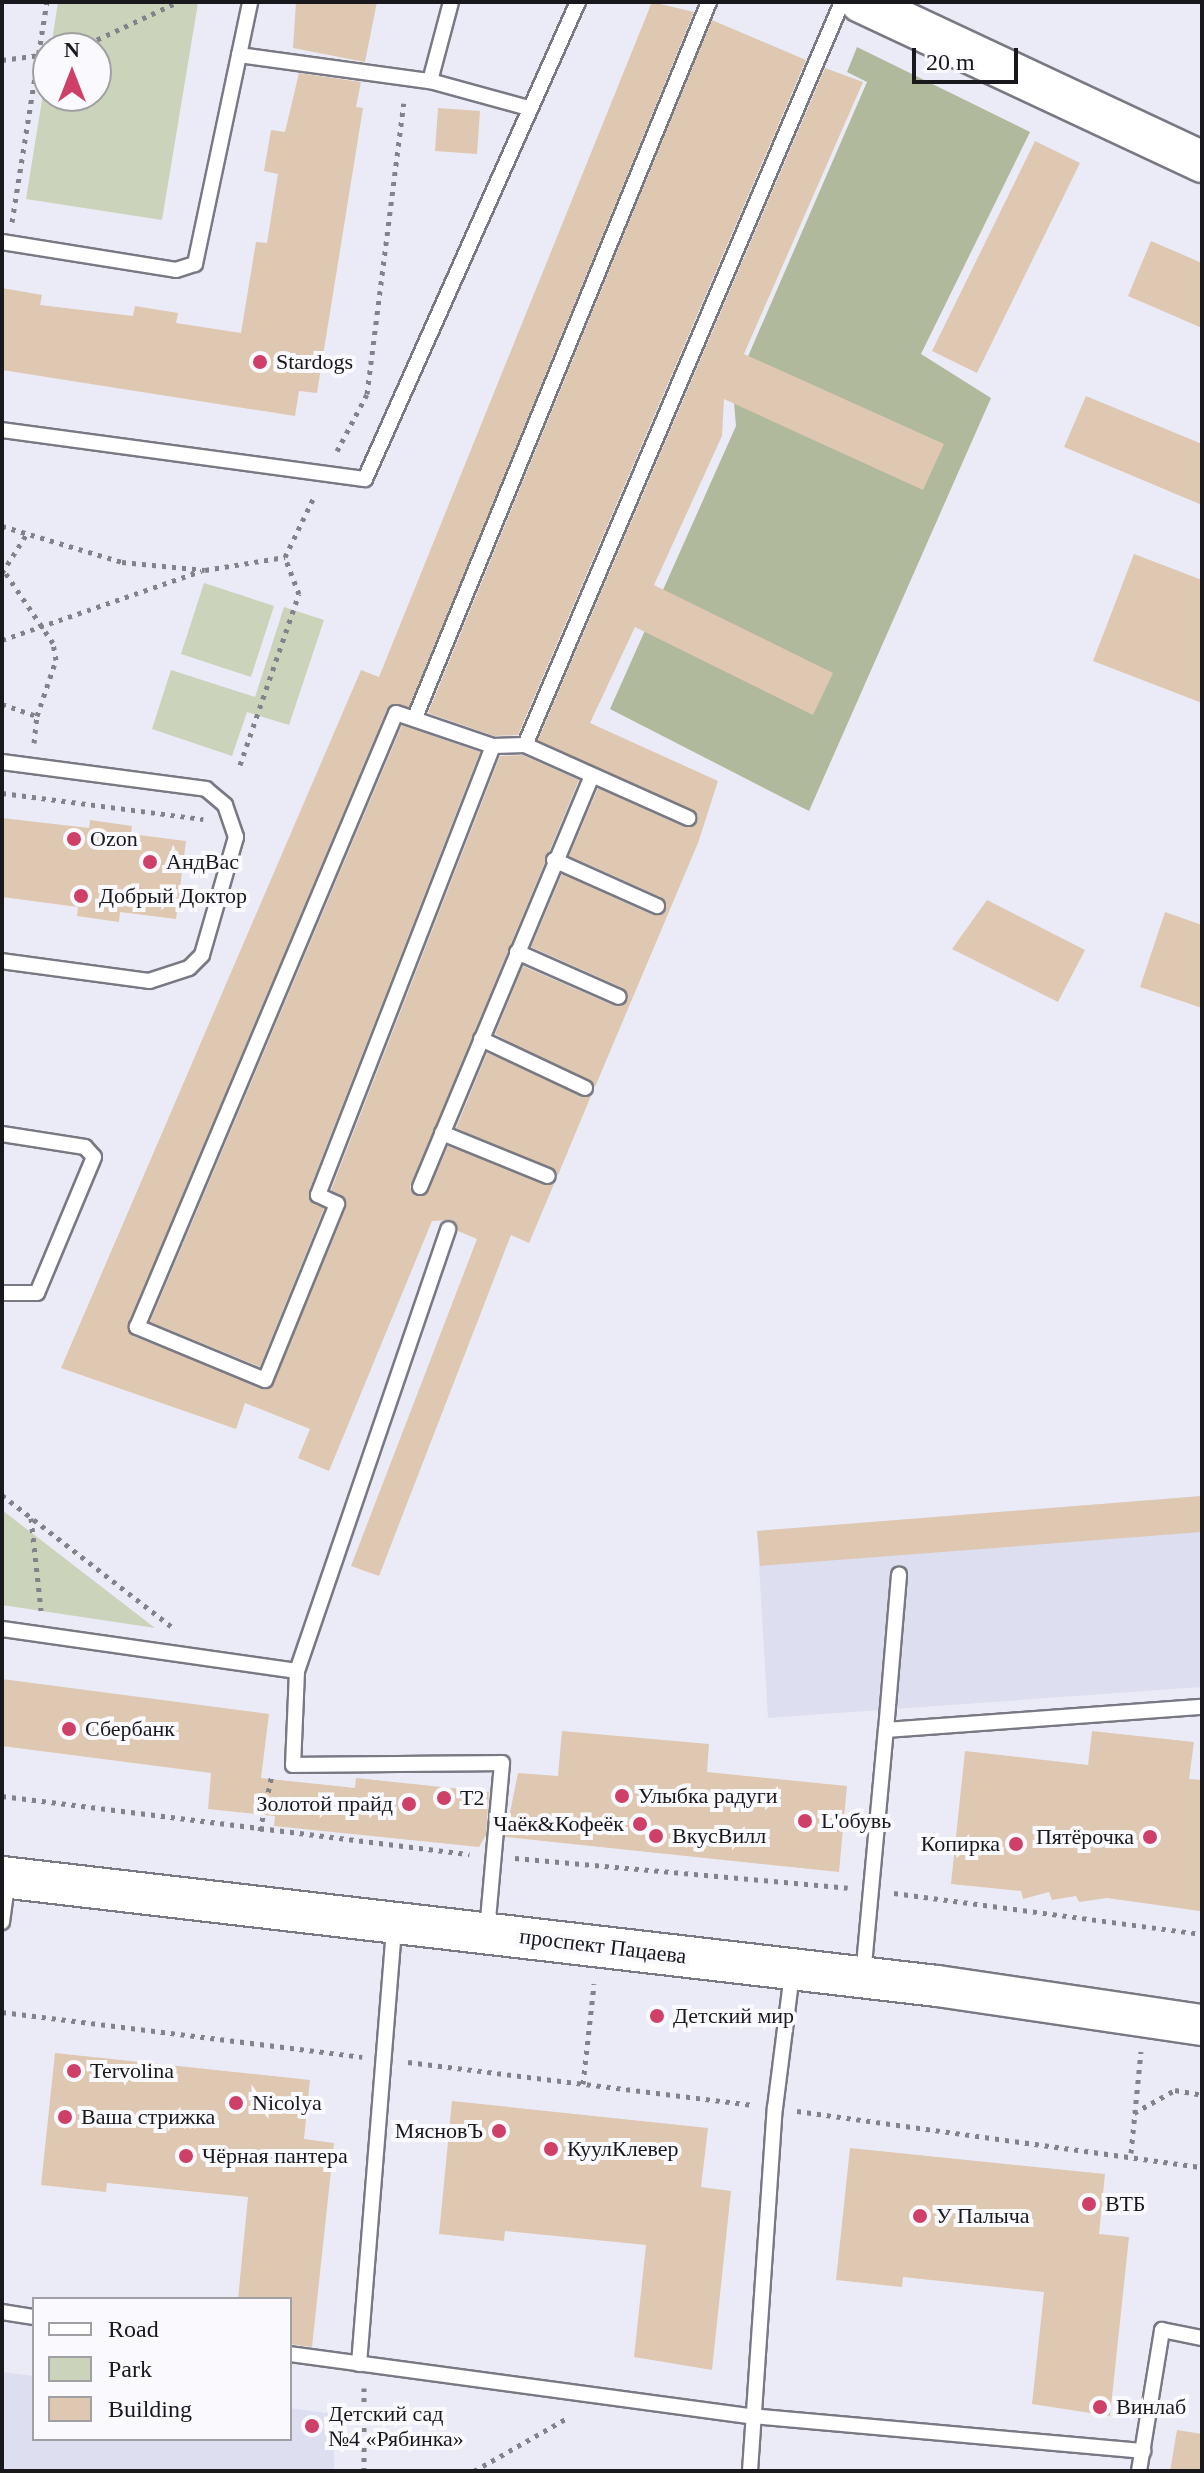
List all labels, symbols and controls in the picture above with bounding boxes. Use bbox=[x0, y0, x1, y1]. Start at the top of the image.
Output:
north arrow bbox=[32, 32, 112, 112]
scale bar bbox=[916, 32, 1022, 82]
text: N bbox=[64, 37, 80, 62]
text: 20 m bbox=[926, 49, 975, 75]
place label: Stardogs bbox=[276, 349, 353, 375]
marker: Stardogs bbox=[251, 353, 269, 371]
place label: Ozon bbox=[90, 826, 138, 852]
marker: Ozon bbox=[65, 830, 83, 848]
place label: АндВас bbox=[166, 849, 239, 875]
marker: АндВас bbox=[141, 853, 159, 871]
place label: Добрый Доктор bbox=[99, 883, 247, 909]
marker: Добрый Доктор bbox=[70, 885, 92, 907]
place label: Сбербанк bbox=[85, 1716, 175, 1742]
marker: Сбербанк bbox=[60, 1720, 78, 1738]
place label: Улыбка радуги bbox=[638, 1783, 777, 1809]
place label: T2 bbox=[460, 1785, 484, 1811]
marker: Улыбка радуги bbox=[613, 1787, 631, 1805]
marker: T2 bbox=[435, 1789, 453, 1807]
place label: Золотой прайд bbox=[256, 1791, 393, 1817]
marker: Золотой прайд bbox=[400, 1795, 418, 1813]
place label: L'обувь bbox=[821, 1808, 891, 1834]
place label: Чаёк&Кофеёк bbox=[493, 1811, 624, 1837]
marker: L'обувь bbox=[796, 1812, 814, 1830]
marker: Чаёк&Кофеёк bbox=[631, 1815, 649, 1833]
place label: ВкусВилл bbox=[672, 1823, 766, 1849]
place label: Пятёрочка bbox=[1036, 1824, 1134, 1850]
marker: ВкусВилл bbox=[647, 1827, 665, 1845]
marker: Пятёрочка bbox=[1141, 1828, 1159, 1846]
place label: Копирка bbox=[921, 1831, 1000, 1857]
marker: Копирка bbox=[1007, 1835, 1025, 1853]
street label: проспект Пацаева bbox=[518, 1923, 688, 1969]
place label: Детский мир bbox=[673, 2003, 794, 2029]
marker: Детский мир bbox=[648, 2007, 666, 2025]
place label: Tervolina bbox=[90, 2058, 174, 2084]
marker: Tervolina bbox=[65, 2062, 83, 2080]
place label: Nicolya bbox=[252, 2090, 322, 2116]
marker: Nicolya bbox=[227, 2094, 245, 2112]
place label: Ваша стрижка bbox=[81, 2104, 215, 2130]
marker: Ваша стрижка bbox=[56, 2108, 74, 2126]
place label: МясновЪ bbox=[395, 2118, 483, 2144]
marker: МясновЪ bbox=[490, 2122, 508, 2140]
place label: КуулКлевер bbox=[567, 2136, 678, 2162]
marker: КуулКлевер bbox=[542, 2140, 560, 2158]
place label: Чёрная пантера bbox=[202, 2143, 348, 2169]
marker: Чёрная пантера bbox=[177, 2147, 195, 2165]
place label: ВТБ bbox=[1105, 2191, 1145, 2217]
marker: ВТБ bbox=[1080, 2195, 1098, 2213]
place label: У Палыча bbox=[936, 2203, 1030, 2229]
marker: У Палыча bbox=[911, 2207, 929, 2225]
legend bbox=[32, 2297, 292, 2441]
text: Road bbox=[108, 2316, 159, 2342]
text: Park bbox=[108, 2356, 152, 2382]
place label: Винлаб bbox=[1116, 2394, 1186, 2420]
text: Building bbox=[108, 2396, 192, 2422]
marker: Винлаб bbox=[1091, 2398, 1109, 2416]
place label: Детский сад №4 «Рябинка» bbox=[328, 2400, 464, 2452]
marker: Детский сад №4 «Рябинка» bbox=[303, 2417, 321, 2435]

